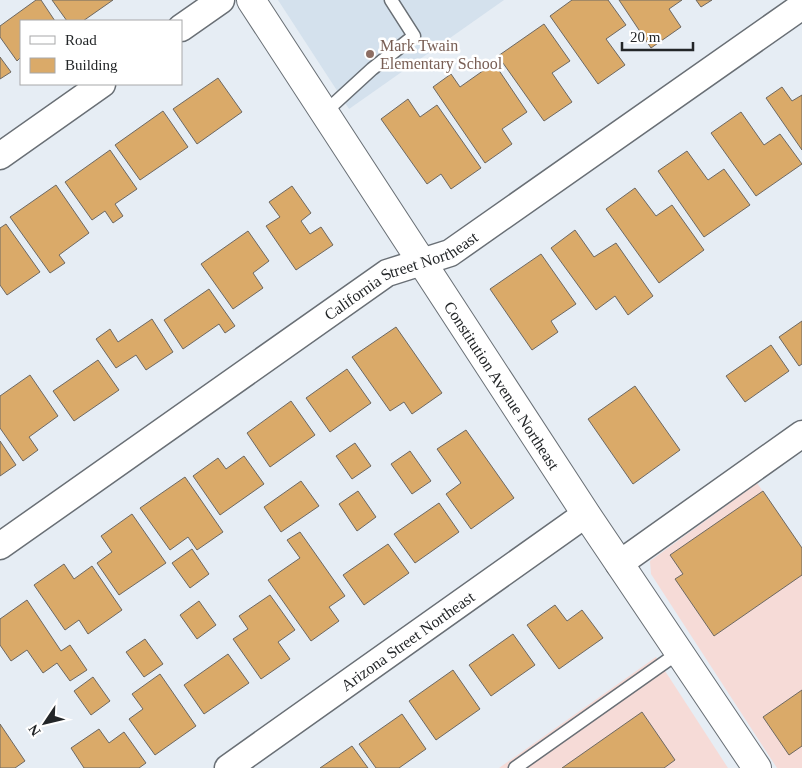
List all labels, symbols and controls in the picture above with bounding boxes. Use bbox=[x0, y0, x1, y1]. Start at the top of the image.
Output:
legend bbox=[20, 20, 182, 85]
scale bar bbox=[622, 20, 693, 52]
text: 20 m bbox=[630, 29, 661, 45]
text: Road bbox=[65, 32, 97, 48]
place label: Mark Twain Elementary School bbox=[380, 37, 503, 73]
marker: Mark Twain Elementary School bbox=[364, 48, 376, 60]
text: Building bbox=[65, 57, 118, 73]
street label: California Street Northeast bbox=[321, 228, 481, 324]
street label: Constitution Avenue Northeast bbox=[441, 298, 563, 473]
street label: Arizona Street Northeast bbox=[338, 588, 478, 694]
north arrow bbox=[20, 698, 70, 748]
text: N bbox=[26, 722, 44, 739]

